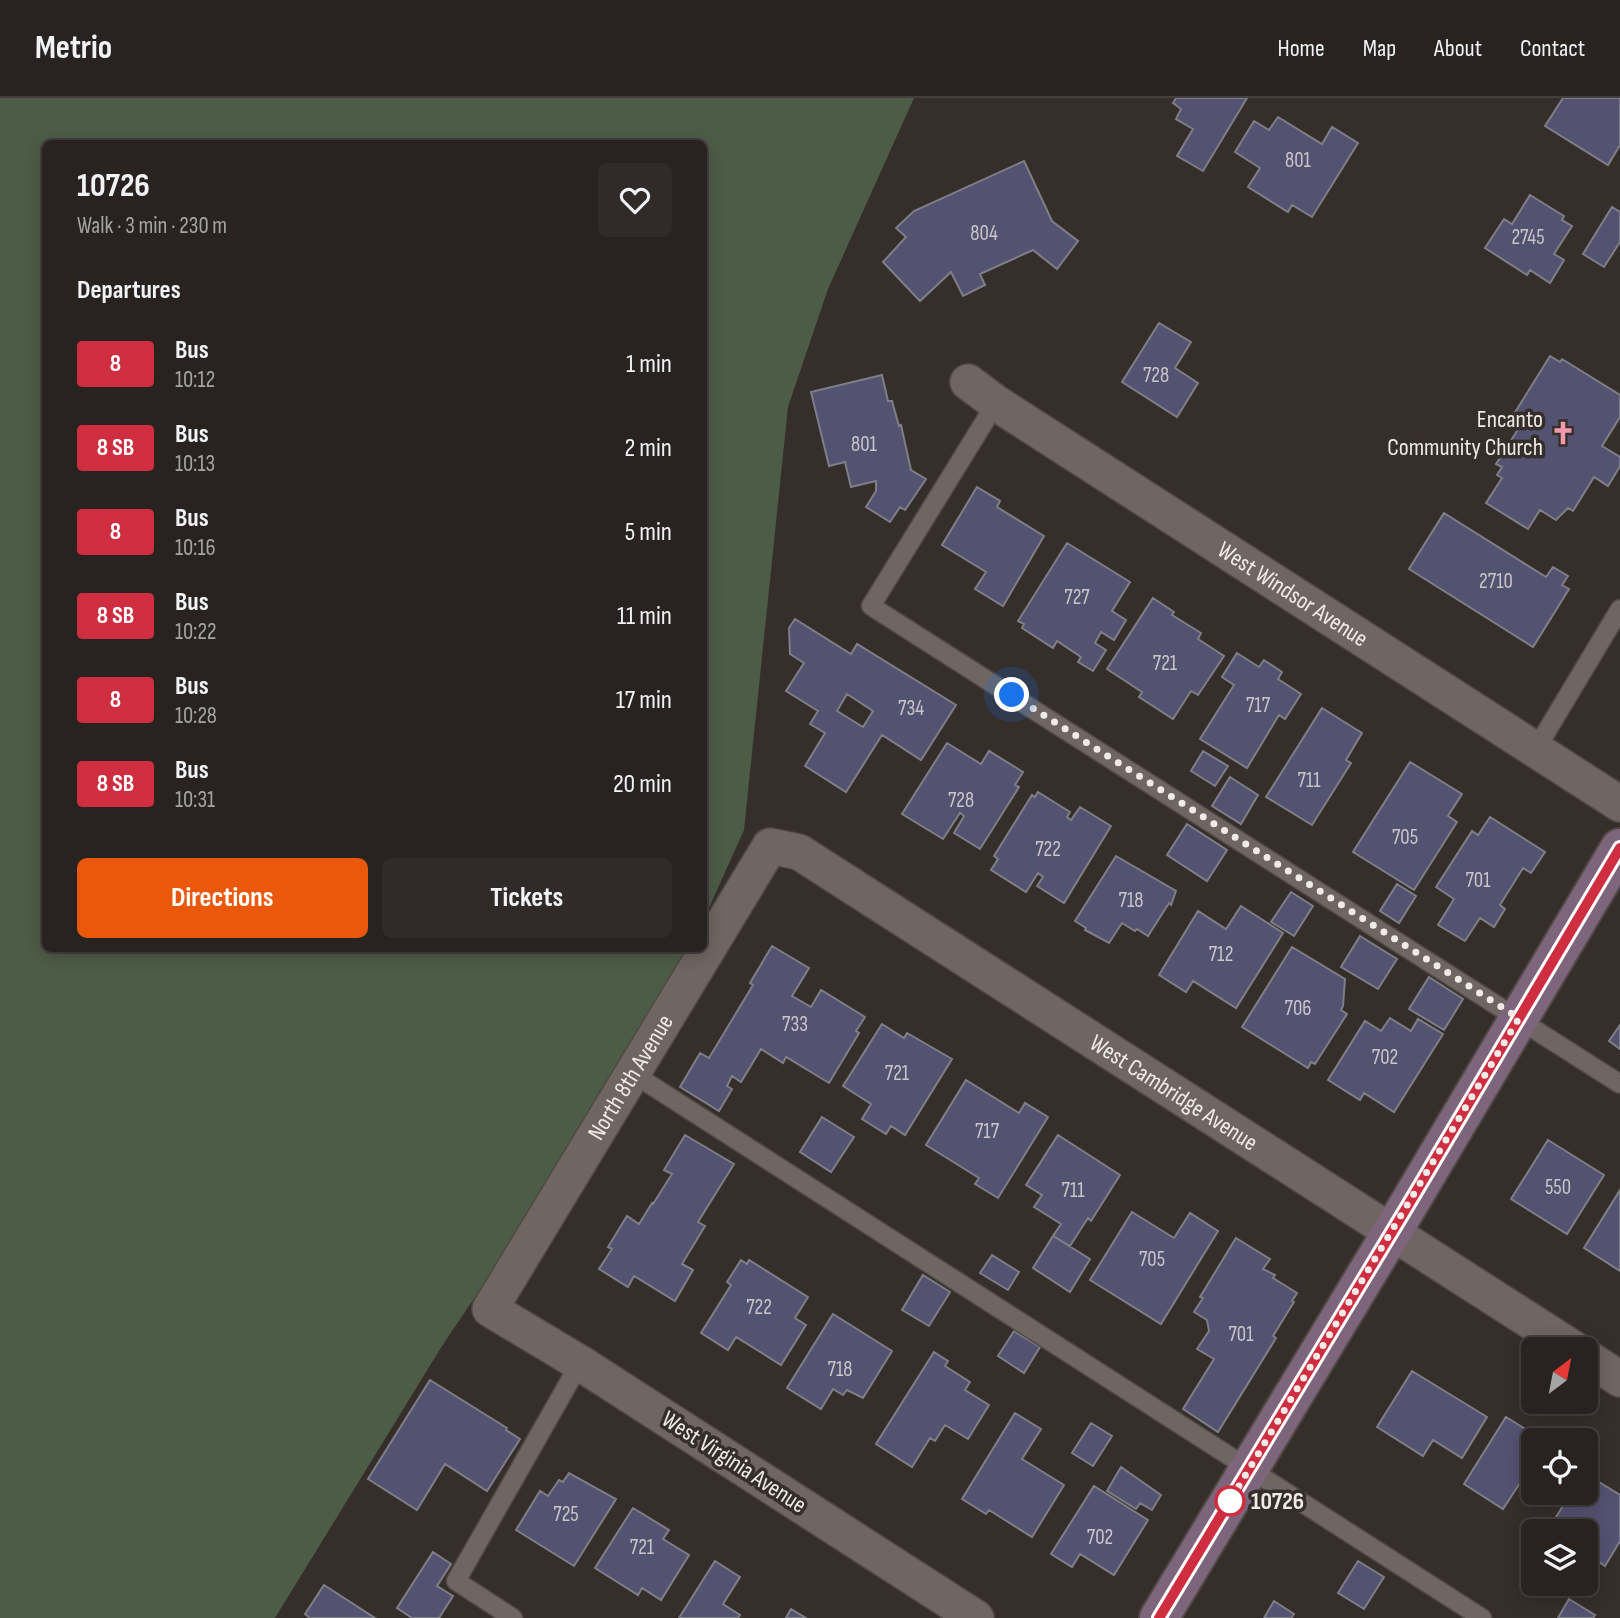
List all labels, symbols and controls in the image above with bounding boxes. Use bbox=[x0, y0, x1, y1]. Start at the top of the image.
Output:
text: Metrio bbox=[35, 28, 112, 68]
text: Home bbox=[1277, 34, 1325, 63]
text: Map bbox=[1363, 34, 1396, 63]
text: About bbox=[1434, 34, 1482, 63]
text: Contact bbox=[1520, 34, 1585, 63]
house number: 801 bbox=[1285, 148, 1312, 173]
button: heart bbox=[598, 163, 672, 237]
text: 10726 bbox=[77, 166, 150, 206]
text: Walk · 3 min · 230 m bbox=[77, 212, 227, 240]
house number: 804 bbox=[970, 221, 998, 246]
house number: 2745 bbox=[1511, 225, 1545, 250]
text: Departures bbox=[77, 275, 181, 306]
text: Bus bbox=[175, 335, 209, 366]
text: 8 bbox=[110, 349, 121, 378]
text: 1 min bbox=[626, 349, 672, 380]
house number: 728 bbox=[1143, 363, 1169, 388]
text: 10:12 bbox=[175, 366, 215, 394]
place label: Encanto Community Church bbox=[1387, 405, 1543, 462]
text: Bus bbox=[175, 419, 209, 450]
church icon: Encanto Community Church bbox=[1549, 419, 1577, 447]
house number: 801 bbox=[851, 432, 878, 457]
text: 8 SB bbox=[97, 433, 134, 462]
text: 2 min bbox=[624, 433, 672, 464]
text: 10:13 bbox=[175, 450, 215, 478]
text: Bus bbox=[175, 503, 209, 534]
text: 8 bbox=[110, 517, 121, 546]
text: 5 min bbox=[625, 517, 672, 548]
text: 10:16 bbox=[175, 534, 216, 562]
street label: West Windsor Avenue bbox=[1212, 535, 1374, 653]
house number: 2710 bbox=[1479, 569, 1513, 594]
house number: 727 bbox=[1064, 585, 1090, 610]
text: Bus bbox=[175, 587, 209, 618]
text: 8 SB bbox=[97, 601, 134, 630]
text: 11 min bbox=[617, 601, 672, 632]
text: 10:22 bbox=[175, 618, 216, 646]
house number: 721 bbox=[1153, 651, 1178, 676]
text: Bus bbox=[175, 671, 209, 702]
your location bbox=[994, 677, 1029, 712]
text: 8 bbox=[110, 685, 121, 714]
text: 17 min bbox=[616, 685, 672, 716]
house number: 717 bbox=[1246, 693, 1271, 718]
house number: 734 bbox=[898, 696, 924, 721]
text: 10:28 bbox=[175, 702, 217, 730]
text: Bus bbox=[175, 755, 209, 786]
house number: 711 bbox=[1297, 768, 1321, 793]
text: 8 SB bbox=[97, 769, 134, 798]
text: 20 min bbox=[613, 769, 672, 800]
text: 10:31 bbox=[175, 786, 215, 814]
house number: 728 bbox=[948, 788, 974, 813]
house number: 705 bbox=[1392, 825, 1418, 850]
house number: 722 bbox=[1035, 837, 1061, 862]
button: Directions bbox=[77, 858, 368, 938]
button: Tickets bbox=[382, 858, 672, 938]
house number: 701 bbox=[1465, 868, 1491, 893]
house number: 718 bbox=[1118, 888, 1144, 913]
house number: 712 bbox=[1209, 942, 1233, 967]
house number: 706 bbox=[1285, 996, 1311, 1021]
street label: North 8th Avenue bbox=[581, 1009, 679, 1145]
house number: 733 bbox=[782, 1012, 808, 1037]
street label: West Cambridge Avenue bbox=[1085, 1028, 1263, 1157]
house number: 702 bbox=[1372, 1045, 1398, 1070]
house number: 721 bbox=[885, 1061, 910, 1086]
house number: 717 bbox=[975, 1119, 1000, 1144]
house number: 550 bbox=[1545, 1175, 1571, 1200]
house number: 711 bbox=[1061, 1178, 1085, 1203]
house number: 705 bbox=[1139, 1247, 1165, 1272]
house number: 722 bbox=[746, 1295, 772, 1320]
house number: 701 bbox=[1228, 1322, 1254, 1347]
north arrow bbox=[1521, 1337, 1598, 1414]
map controls bbox=[1521, 1337, 1598, 1596]
house number: 718 bbox=[827, 1357, 853, 1382]
street label: West Virginia Avenue bbox=[656, 1404, 812, 1520]
button: locate bbox=[1521, 1428, 1598, 1505]
marker: 10726 bbox=[1215, 1486, 1245, 1516]
place label: 10726 bbox=[1251, 1487, 1304, 1516]
house number: 725 bbox=[553, 1502, 579, 1527]
button: layers bbox=[1521, 1519, 1598, 1596]
house number: 702 bbox=[1087, 1525, 1113, 1550]
house number: 721 bbox=[630, 1535, 655, 1560]

